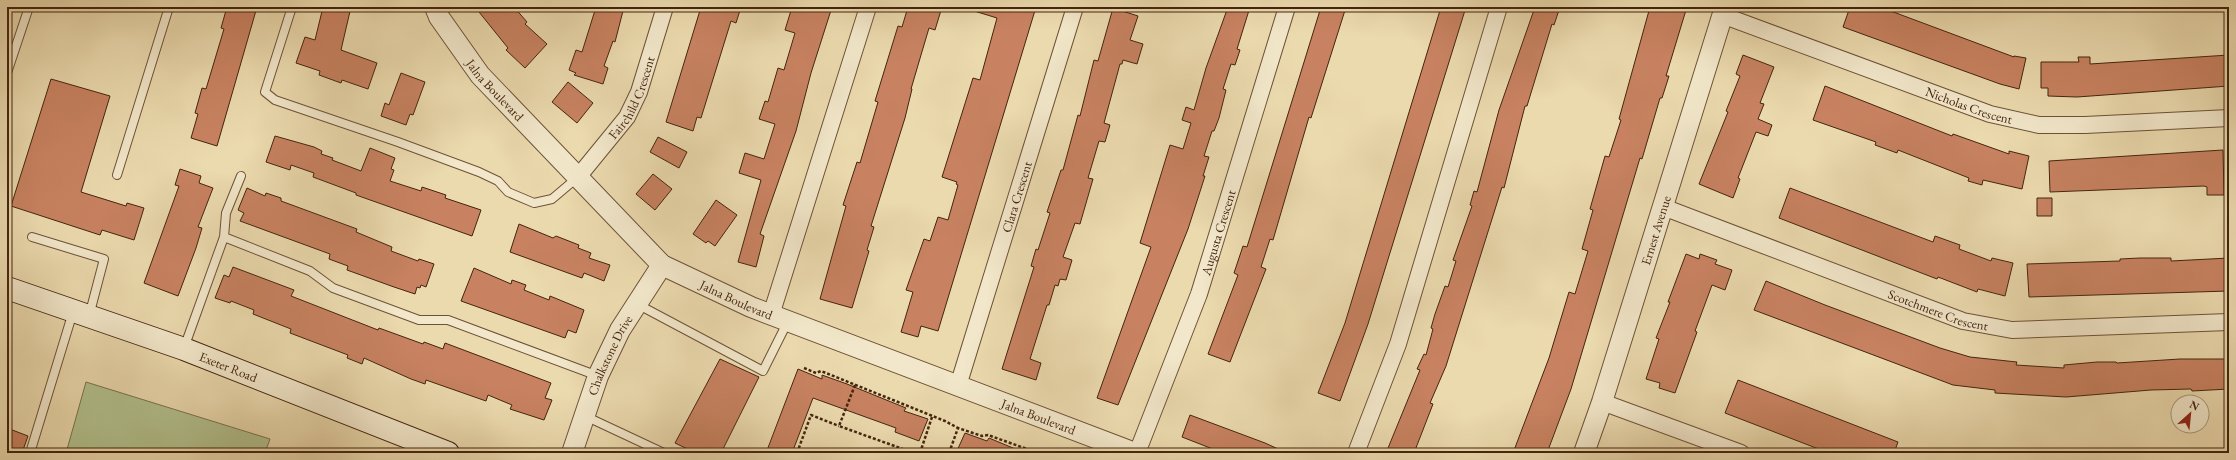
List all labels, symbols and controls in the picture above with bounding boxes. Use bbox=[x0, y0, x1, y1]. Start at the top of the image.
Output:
street label: Fairchild Crescent bbox=[604, 54, 658, 142]
street label: Jalna Boulevard bbox=[462, 55, 528, 125]
street label: Nicholas Crescent bbox=[1923, 82, 2014, 127]
street label: Clara Crescent bbox=[997, 159, 1035, 234]
street label: Augusta Crescent bbox=[1196, 188, 1239, 278]
street label: Ernest Avenue bbox=[1637, 193, 1674, 267]
street label: Jalna Boulevard bbox=[696, 275, 776, 323]
street label: Scotchmere Crescent bbox=[1886, 285, 1990, 334]
street label: Chalkstone Drive bbox=[584, 312, 636, 398]
street label: Exeter Road bbox=[197, 347, 260, 386]
street label: Jalna Boulevard bbox=[998, 394, 1079, 438]
north arrow bbox=[2170, 394, 2210, 434]
text: N bbox=[2187, 397, 2202, 413]

